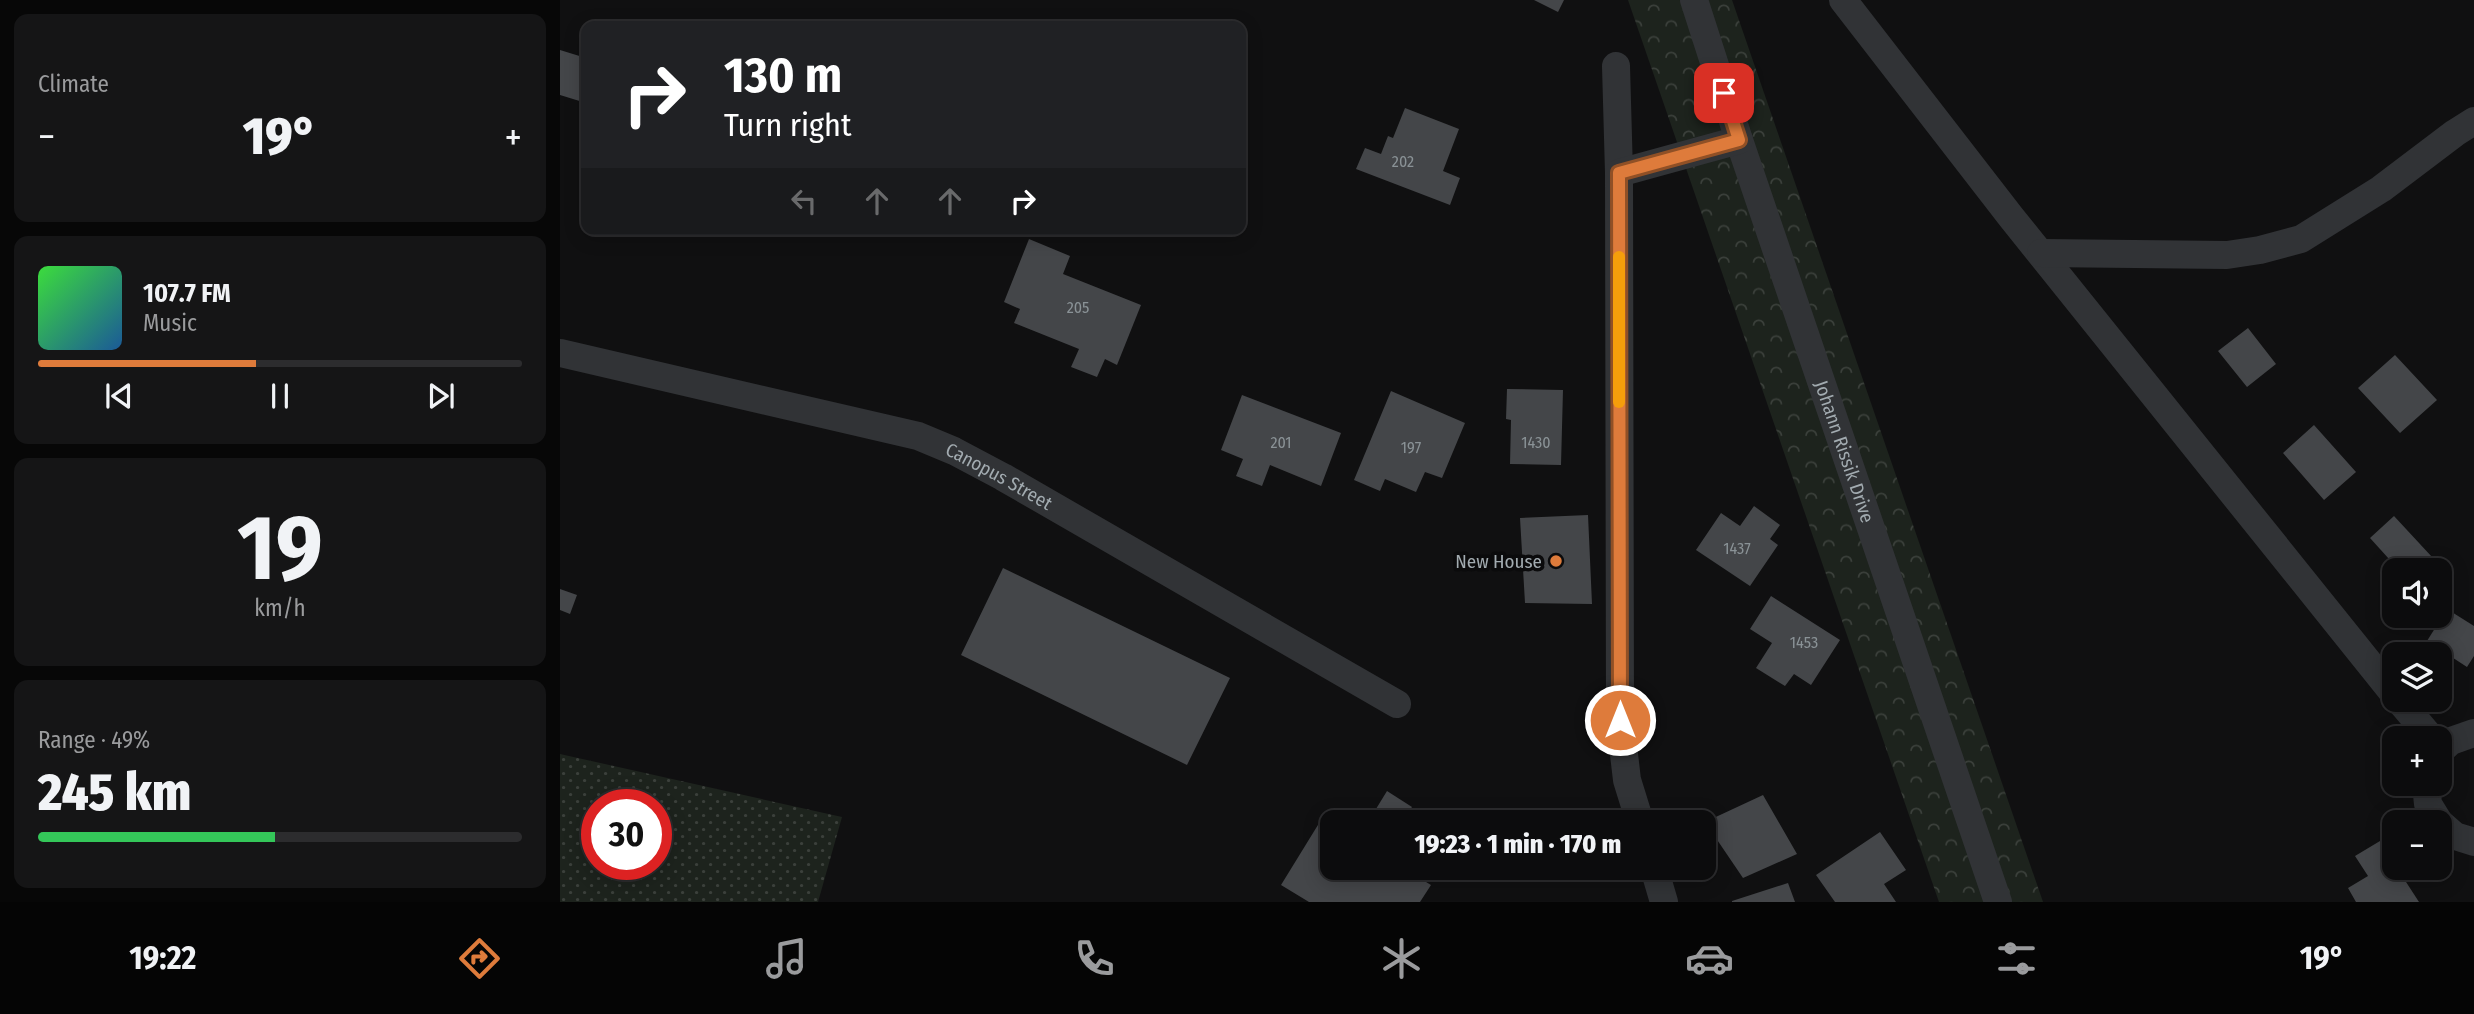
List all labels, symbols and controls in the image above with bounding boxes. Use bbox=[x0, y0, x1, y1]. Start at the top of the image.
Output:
text: 130 m bbox=[724, 46, 842, 105]
icon: right bbox=[609, 49, 700, 140]
pin bbox=[1694, 63, 1754, 123]
text: Climate bbox=[38, 70, 109, 98]
icon: arrive bbox=[1705, 74, 1743, 112]
text: 19° bbox=[243, 105, 317, 168]
text: Turn right bbox=[724, 106, 851, 144]
text: − bbox=[38, 114, 55, 160]
text: + bbox=[505, 114, 522, 160]
house number: 202 bbox=[1392, 152, 1414, 171]
icon: left bbox=[785, 182, 823, 220]
icon: ahead bbox=[858, 182, 896, 220]
icon: ahead bbox=[931, 182, 969, 220]
icon: right bbox=[1004, 182, 1042, 220]
text: 107.7 FM bbox=[143, 278, 231, 309]
house number: 205 bbox=[1067, 298, 1089, 317]
text: Music bbox=[143, 309, 197, 337]
icon: previous bbox=[100, 377, 138, 415]
icon: pause bbox=[261, 377, 299, 415]
icon: next bbox=[422, 377, 460, 415]
street label: Johann Rissik Drive bbox=[1810, 378, 1879, 526]
house number: 201 bbox=[1270, 433, 1292, 452]
house number: 1430 bbox=[1521, 433, 1551, 452]
street label: Canopus Street bbox=[942, 438, 1057, 515]
house number: 197 bbox=[1401, 438, 1422, 457]
text: 19 bbox=[237, 494, 323, 603]
house number: 1437 bbox=[1723, 539, 1751, 558]
place label: New House bbox=[1455, 550, 1542, 573]
marker: New House bbox=[1548, 553, 1564, 569]
map controls bbox=[2382, 558, 2452, 880]
button: sound bbox=[2382, 558, 2452, 628]
text: km/h bbox=[254, 594, 306, 622]
house number: 1453 bbox=[1790, 633, 1818, 652]
button: layers bbox=[2382, 642, 2452, 712]
position arrow bbox=[1583, 683, 1657, 757]
text: Range · 49% bbox=[38, 726, 150, 754]
button: + bbox=[2382, 726, 2452, 796]
text: 245 km bbox=[38, 761, 191, 824]
speed limit sign: 30 bbox=[581, 789, 672, 880]
button: − bbox=[2382, 810, 2452, 880]
text: 19:23 · 1 min · 170 m bbox=[1415, 829, 1621, 860]
icon: directions bbox=[455, 934, 504, 983]
icon: music bbox=[762, 934, 811, 983]
icon: phone bbox=[1070, 934, 1119, 983]
icon: climate bbox=[1377, 934, 1426, 983]
icon: car bbox=[1685, 934, 1734, 983]
icon: filters bbox=[1992, 934, 2041, 983]
text: 19:22 bbox=[129, 939, 196, 977]
text: 19° bbox=[2300, 939, 2345, 977]

